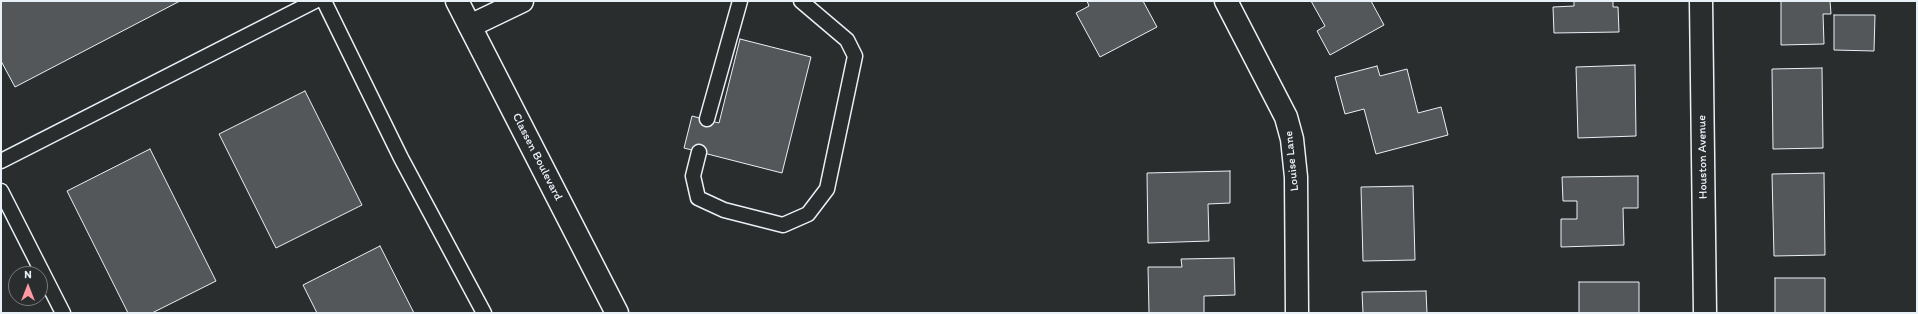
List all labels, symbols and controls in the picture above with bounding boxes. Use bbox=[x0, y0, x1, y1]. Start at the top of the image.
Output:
street label: Classen Boulevard bbox=[509, 111, 565, 203]
street label: Houston Avenue bbox=[1695, 115, 1711, 199]
street label: Louise Lane bbox=[1282, 130, 1302, 192]
north arrow bbox=[8, 266, 48, 306]
text: N bbox=[24, 268, 32, 281]

